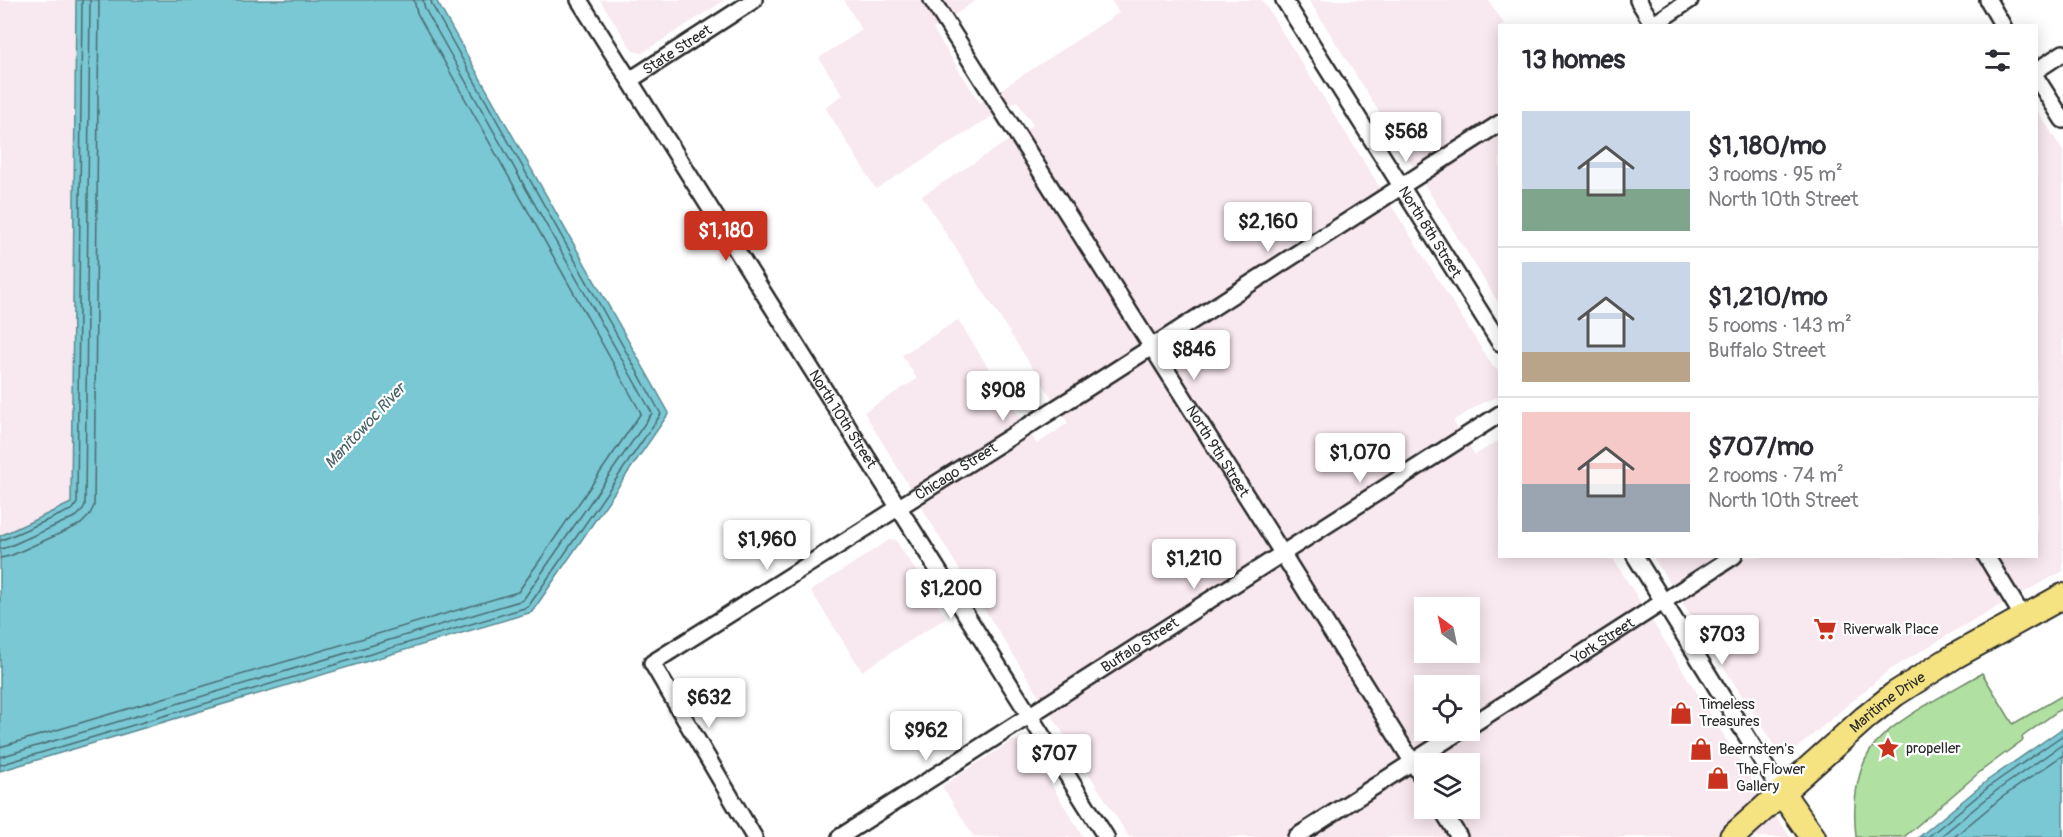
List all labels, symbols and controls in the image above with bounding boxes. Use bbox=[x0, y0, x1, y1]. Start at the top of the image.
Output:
street label: State Street bbox=[639, 20, 716, 79]
text: 13 homes bbox=[1522, 44, 1625, 76]
icon: filters bbox=[1981, 44, 2014, 77]
pin: $568 bbox=[1370, 112, 1442, 163]
text: $568 bbox=[1384, 119, 1428, 144]
text: $1,180/mo bbox=[1708, 130, 1826, 162]
icon: home bbox=[1570, 135, 1642, 207]
text: 3 rooms · 95 m² bbox=[1708, 162, 1843, 187]
street label: North 8th Street bbox=[1394, 183, 1466, 282]
text: North 10th Street bbox=[1708, 187, 1859, 212]
pin: $2,160 bbox=[1219, 202, 1317, 253]
text: $2,160 bbox=[1238, 209, 1298, 234]
pin: $1,180 bbox=[677, 211, 775, 262]
text: $1,180 bbox=[698, 218, 754, 243]
text: $1,210/mo bbox=[1708, 281, 1828, 313]
icon: home bbox=[1570, 286, 1642, 358]
text: 5 rooms · 143 m² bbox=[1708, 313, 1852, 338]
pin: $846 bbox=[1158, 330, 1230, 381]
text: $846 bbox=[1172, 337, 1216, 362]
text: Buffalo Street bbox=[1708, 338, 1826, 363]
street label: North 10th Street bbox=[805, 366, 881, 473]
pin: $908 bbox=[967, 371, 1039, 422]
water label: Manitowoc River bbox=[320, 377, 411, 473]
text: $908 bbox=[981, 378, 1025, 403]
street label: North 9th Street bbox=[1182, 402, 1254, 501]
text: $707/mo bbox=[1708, 431, 1814, 463]
pin: $1,070 bbox=[1311, 433, 1409, 484]
icon: home bbox=[1570, 436, 1642, 508]
street label: Chicago Street bbox=[911, 438, 1001, 504]
text: $1,070 bbox=[1329, 440, 1391, 465]
text: 2 rooms · 74 m² bbox=[1708, 463, 1844, 488]
text: North 10th Street bbox=[1708, 488, 1859, 513]
pin: $1,960 bbox=[718, 520, 816, 571]
text: $1,960 bbox=[737, 527, 797, 552]
pin: $1,210 bbox=[1145, 539, 1243, 590]
text: $1,210 bbox=[1166, 546, 1222, 571]
pin: $1,200 bbox=[902, 569, 1000, 620]
text: $1,200 bbox=[920, 576, 982, 601]
north arrow bbox=[1414, 597, 1480, 663]
map controls bbox=[1414, 597, 1480, 819]
street label: Buffalo Street bbox=[1097, 613, 1183, 677]
street label: York Street bbox=[1567, 613, 1639, 668]
pin: $703 bbox=[1686, 615, 1758, 666]
supermarket icon: Riverwalk Place bbox=[1812, 616, 1838, 642]
place label: Riverwalk Place bbox=[1843, 620, 1939, 639]
text: $703 bbox=[1699, 622, 1745, 647]
street label: Maritime Drive bbox=[1846, 667, 1930, 737]
button: locate bbox=[1414, 675, 1480, 741]
pin: $632 bbox=[673, 678, 745, 729]
text: $632 bbox=[687, 685, 731, 710]
place label: Timeless Treasures bbox=[1699, 695, 1760, 731]
shop icon: Timeless Treasures bbox=[1668, 700, 1694, 726]
pin: $962 bbox=[890, 711, 962, 762]
text: $962 bbox=[904, 718, 948, 743]
pin: $707 bbox=[1018, 734, 1090, 785]
place icon: propeller bbox=[1875, 735, 1901, 761]
shop icon: Beernsten's bbox=[1688, 736, 1714, 762]
place label: propeller bbox=[1906, 739, 1961, 758]
place label: Beernsten's bbox=[1719, 740, 1794, 759]
text: $707 bbox=[1031, 741, 1077, 766]
button: layers bbox=[1414, 753, 1480, 819]
place label: The Flower Gallery bbox=[1736, 760, 1806, 796]
shop icon: The Flower Gallery bbox=[1705, 765, 1731, 791]

